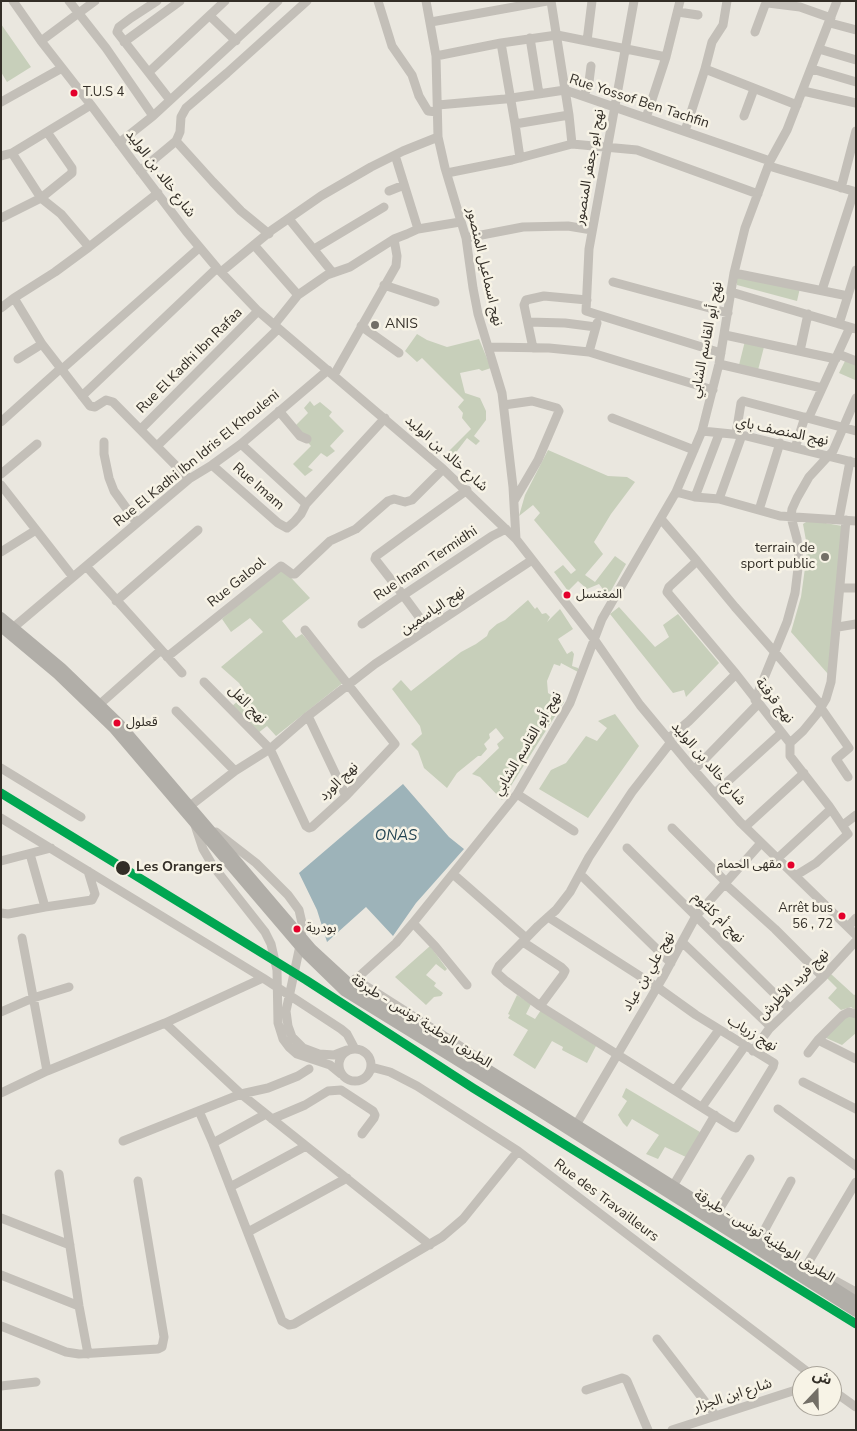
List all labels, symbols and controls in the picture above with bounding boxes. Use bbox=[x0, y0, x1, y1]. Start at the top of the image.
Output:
street label: Rue Yossof Ben Tachfin bbox=[567, 71, 711, 133]
place label: T.U.S 4 bbox=[83, 85, 124, 101]
marker: T.U.S 4 bbox=[69, 88, 79, 98]
street label: نهج ابو جعفر المنصور bbox=[572, 108, 608, 226]
street label: شارع خالد بن الوليد bbox=[122, 127, 198, 221]
street label: نهج اسماعيل المنصور bbox=[462, 206, 506, 328]
street label: نهج أبو القاسم الشابي bbox=[687, 280, 727, 400]
street label: Rue El Kadhi Ibn Rafaa bbox=[134, 305, 246, 417]
place label: ANIS bbox=[385, 317, 418, 333]
marker: ANIS bbox=[369, 319, 381, 331]
street label: Rue El Kadhi Ibn Idris El Khouleni bbox=[111, 387, 283, 531]
street label: شارع خالد بن الوليد bbox=[401, 413, 491, 495]
street label: نهج المنصف باي bbox=[734, 414, 830, 450]
street label: Rue Imam bbox=[229, 460, 287, 514]
street label: Rue Imam Termidhi bbox=[371, 523, 481, 605]
place label: terrain de sport public bbox=[740, 541, 815, 574]
marker: terrain de sport public bbox=[819, 551, 831, 563]
street label: Rue Galool bbox=[205, 555, 269, 611]
street label: نهج الياسمين bbox=[397, 583, 469, 639]
place label: المغتسل bbox=[576, 587, 622, 603]
marker: المغتسل bbox=[562, 590, 572, 600]
street label: نهج قرقنة bbox=[751, 675, 797, 727]
street label: نهج الفل bbox=[224, 682, 270, 728]
street label: نهج أبو القاسم الشابي bbox=[490, 689, 566, 799]
place label: قعلول bbox=[126, 715, 158, 731]
marker: قعلول bbox=[112, 718, 122, 728]
street label: شارع خالد بن الوليد bbox=[667, 719, 749, 809]
street label: نهج الورد bbox=[316, 759, 362, 805]
water label: ONAS bbox=[375, 827, 417, 845]
place label: مقهى الحمام bbox=[717, 857, 782, 873]
marker: Les Orangers bbox=[114, 859, 132, 877]
place label: Les Orangers bbox=[136, 860, 223, 876]
marker: مقهى الحمام bbox=[786, 860, 796, 870]
street label: نهج أم كلثوم bbox=[689, 889, 747, 947]
place label: Arrêt bus 56 , 72 bbox=[778, 901, 833, 932]
marker: Arrêt bus 56 , 72 bbox=[837, 911, 847, 921]
place label: بودرية bbox=[306, 921, 336, 937]
marker: بودرية bbox=[292, 924, 302, 934]
street label: نهج علي بن عياد bbox=[619, 929, 679, 1015]
street label: نهج فريد الأطرش bbox=[755, 946, 833, 1024]
street label: الطريق الوطنية تونس - طبرقة bbox=[348, 972, 494, 1072]
street label: نهج زرياب bbox=[724, 1012, 780, 1056]
street label: Rue des Travailleurs bbox=[550, 1156, 662, 1246]
street label: الطريق الوطنية تونس - طبرقة bbox=[691, 1187, 837, 1287]
text: ش bbox=[810, 1365, 835, 1390]
north arrow bbox=[792, 1366, 842, 1416]
street label: شارع ابن الجزار bbox=[692, 1375, 774, 1417]

